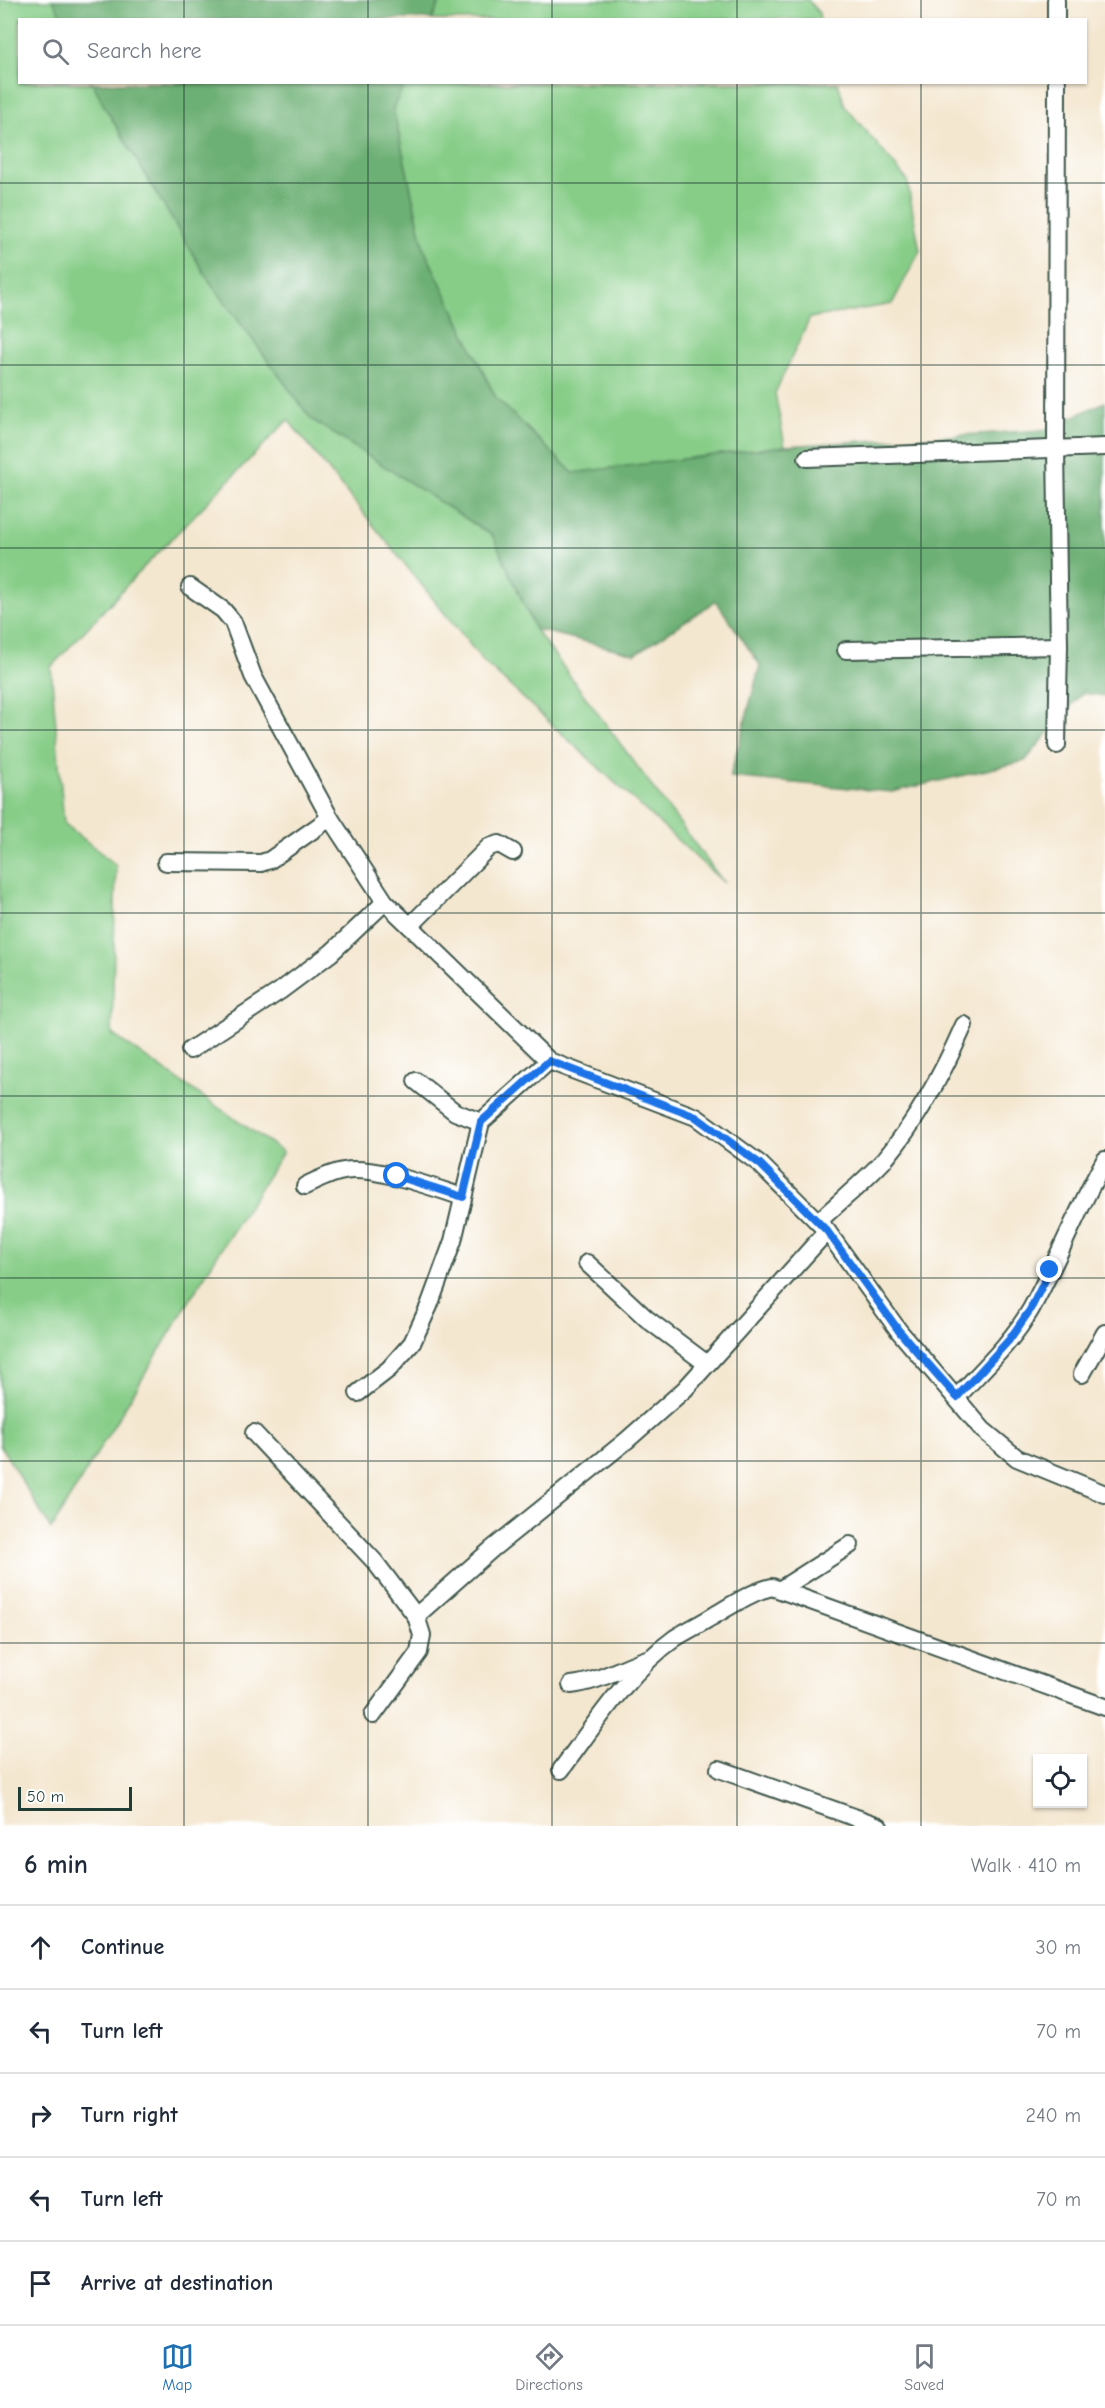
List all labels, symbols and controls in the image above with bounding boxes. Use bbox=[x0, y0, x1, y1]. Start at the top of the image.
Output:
search box bbox=[18, 18, 1087, 84]
icon: search bbox=[39, 35, 72, 68]
text: Search here bbox=[87, 38, 202, 64]
route start bbox=[383, 1162, 409, 1188]
route end bbox=[1036, 1256, 1062, 1282]
map controls bbox=[1033, 1754, 1087, 1808]
button: locate bbox=[1033, 1754, 1087, 1808]
scale bar bbox=[18, 1784, 132, 1812]
text: 50 m bbox=[27, 1788, 64, 1806]
text: 6 min bbox=[24, 1850, 88, 1880]
text: Walk · 410 m bbox=[971, 1854, 1081, 1877]
icon: ahead bbox=[24, 1931, 57, 1964]
text: Continue bbox=[81, 1934, 164, 1960]
text: 30 m bbox=[1035, 1936, 1081, 1959]
icon: left bbox=[24, 2015, 57, 2048]
text: Turn left bbox=[81, 2018, 163, 2044]
text: 70 m bbox=[1036, 2020, 1081, 2043]
icon: right bbox=[24, 2099, 57, 2132]
text: Turn right bbox=[81, 2102, 178, 2128]
text: 240 m bbox=[1026, 2104, 1081, 2127]
icon: left bbox=[24, 2183, 57, 2216]
text: Turn left bbox=[81, 2186, 163, 2212]
text: 70 m bbox=[1036, 2188, 1081, 2211]
icon: arrive bbox=[24, 2267, 57, 2300]
text: Arrive at destination bbox=[81, 2270, 273, 2296]
tab: Map bbox=[161, 2340, 194, 2394]
tab: Directions bbox=[515, 2340, 583, 2394]
tab: Saved bbox=[904, 2340, 944, 2394]

